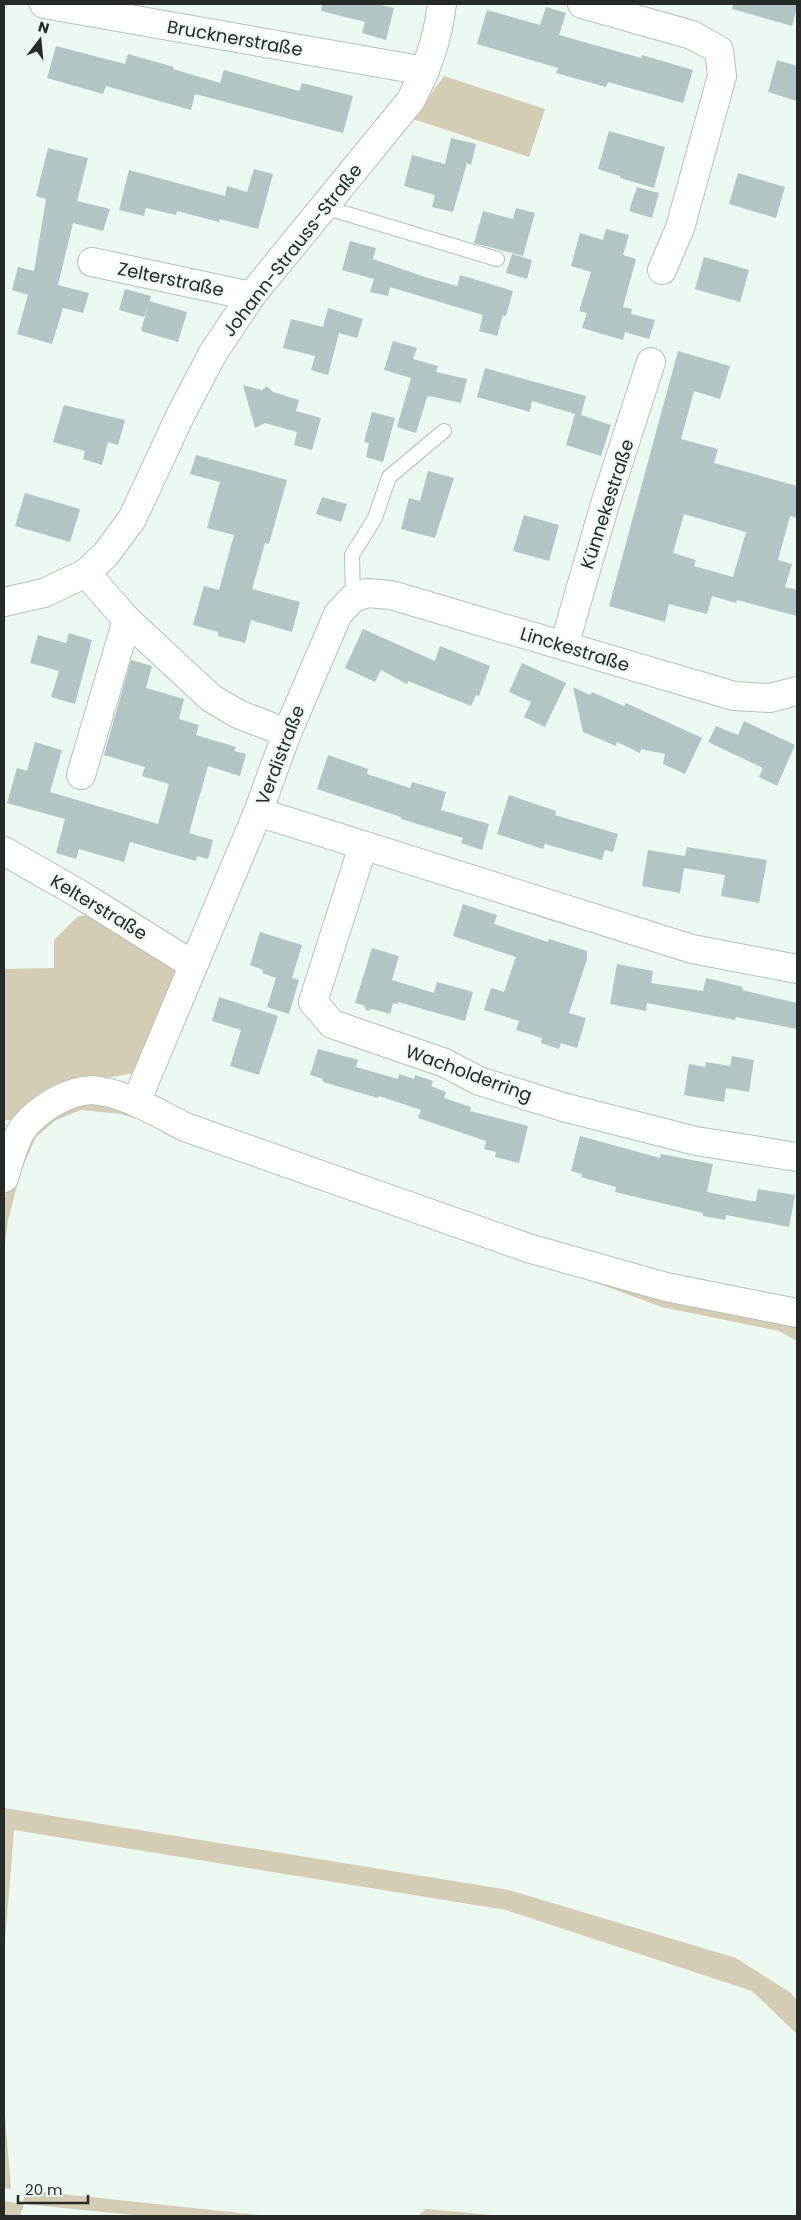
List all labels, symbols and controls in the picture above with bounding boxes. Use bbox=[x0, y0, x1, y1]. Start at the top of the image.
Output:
street label: Brucknerstraße bbox=[165, 14, 305, 62]
north arrow bbox=[15, 15, 65, 65]
text: N bbox=[36, 16, 51, 39]
street label: Johann-Strauss-Straße bbox=[216, 158, 368, 342]
street label: Zelterstraße bbox=[116, 256, 226, 302]
street label: Künnekestraße bbox=[574, 436, 640, 572]
street label: Linckestraße bbox=[517, 620, 633, 678]
street label: Verdistraße bbox=[250, 702, 310, 808]
street label: Kelterstraße bbox=[46, 868, 152, 946]
street label: Wacholderring bbox=[402, 1039, 536, 1107]
scale bar bbox=[18, 2172, 88, 2204]
text: 20 m bbox=[25, 2179, 63, 2200]

